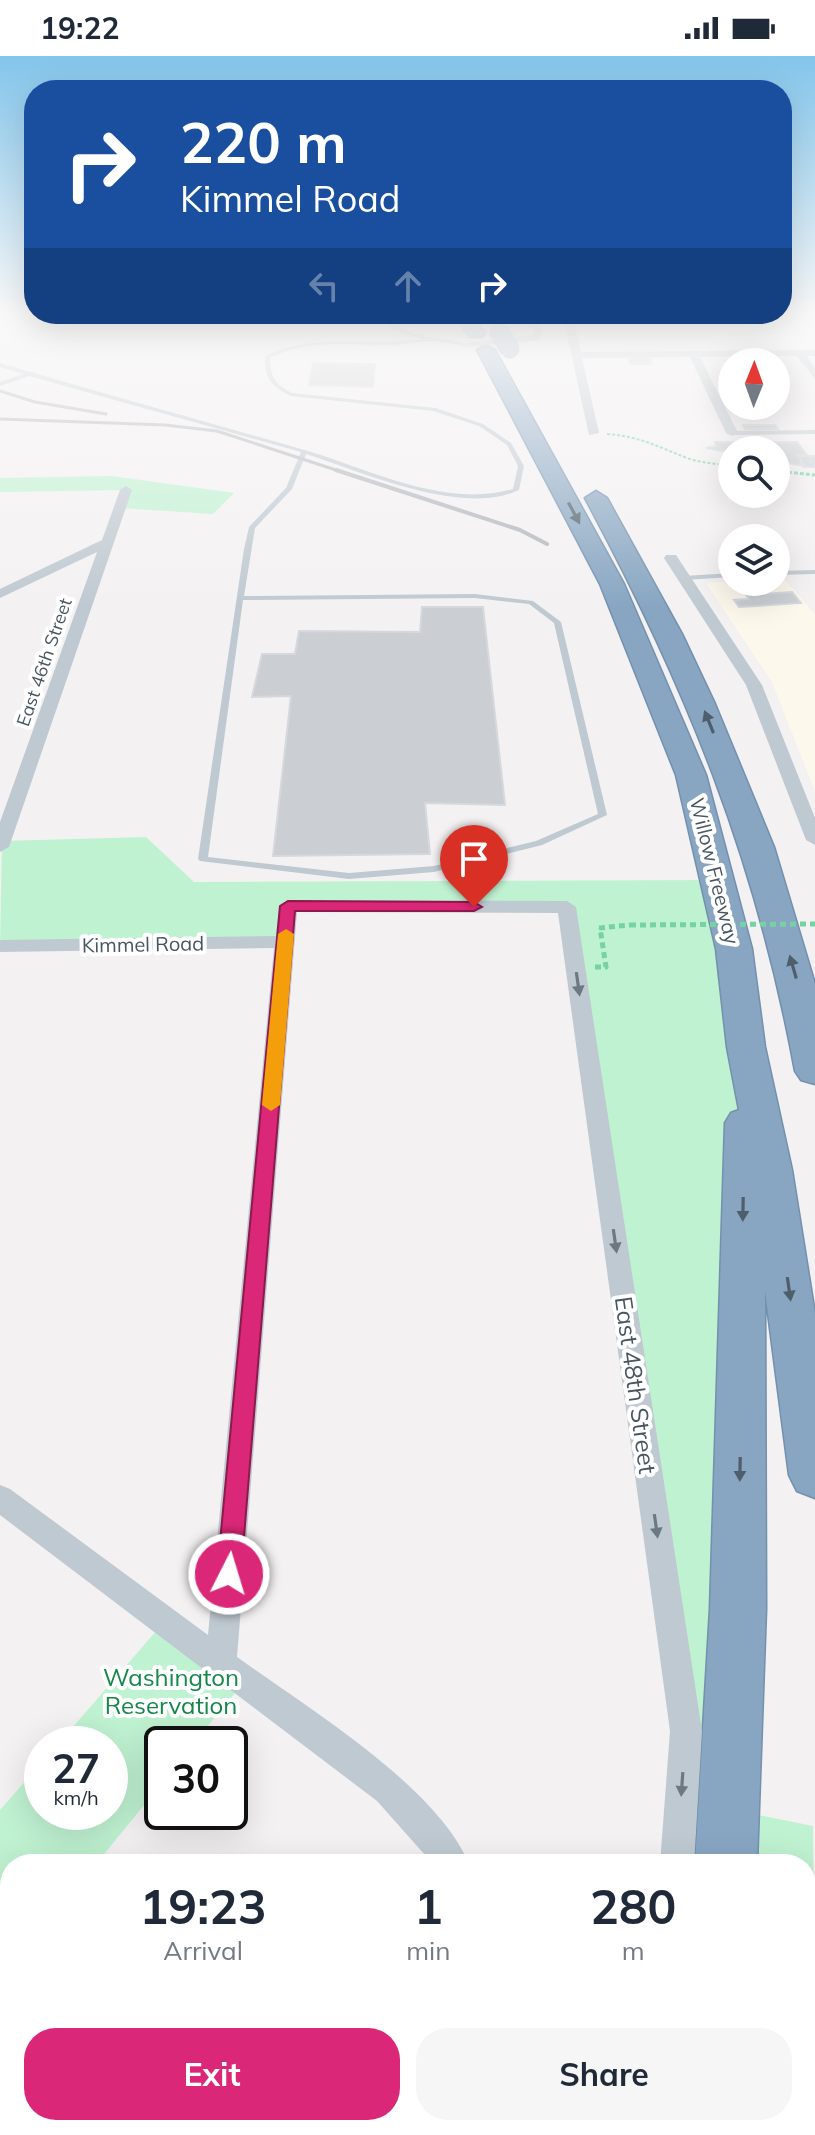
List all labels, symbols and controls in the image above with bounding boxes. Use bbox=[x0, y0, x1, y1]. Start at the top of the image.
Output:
text: 19:22 bbox=[40, 9, 119, 47]
text: 220 m bbox=[180, 107, 347, 177]
icon: right bbox=[48, 112, 152, 216]
text: Kimmel Road bbox=[180, 176, 400, 221]
icon: left bbox=[302, 264, 346, 308]
icon: ahead bbox=[386, 264, 430, 308]
icon: right bbox=[470, 264, 514, 308]
north arrow bbox=[718, 348, 790, 420]
map controls bbox=[718, 348, 790, 596]
button: search bbox=[718, 436, 790, 508]
one-way arrow bbox=[567, 501, 580, 524]
button: layers bbox=[718, 524, 790, 596]
street label: East 46th Street bbox=[11, 595, 77, 729]
one-way arrow bbox=[703, 710, 716, 734]
street label: Willow Freeway bbox=[685, 795, 745, 947]
pin bbox=[440, 825, 508, 907]
icon: arrive bbox=[452, 837, 496, 881]
street label: Kimmel Road bbox=[82, 930, 204, 958]
one-way arrow bbox=[786, 955, 799, 979]
one-way arrow bbox=[572, 972, 585, 997]
one-way arrow bbox=[737, 1197, 750, 1222]
one-way arrow bbox=[609, 1229, 622, 1254]
one-way arrow bbox=[783, 1277, 796, 1302]
street label: East 48th Street bbox=[609, 1294, 663, 1476]
one-way arrow bbox=[733, 1457, 746, 1482]
one-way arrow bbox=[650, 1514, 663, 1539]
position arrow bbox=[187, 1532, 271, 1616]
park label: Washington Reservation bbox=[103, 1662, 239, 1720]
speed limit sign: 30 bbox=[144, 1726, 248, 1830]
text: 27 bbox=[52, 1743, 100, 1793]
one-way arrow bbox=[675, 1772, 688, 1797]
text: km/h bbox=[53, 1785, 99, 1810]
text: 19:23 bbox=[140, 1876, 267, 1936]
text: 1 bbox=[414, 1876, 443, 1936]
text: 280 bbox=[590, 1876, 676, 1936]
text: Arrival bbox=[163, 1934, 243, 1967]
text: min bbox=[406, 1934, 450, 1967]
text: m bbox=[622, 1934, 645, 1967]
button: Exit bbox=[24, 2028, 400, 2120]
button: Share bbox=[416, 2028, 792, 2120]

